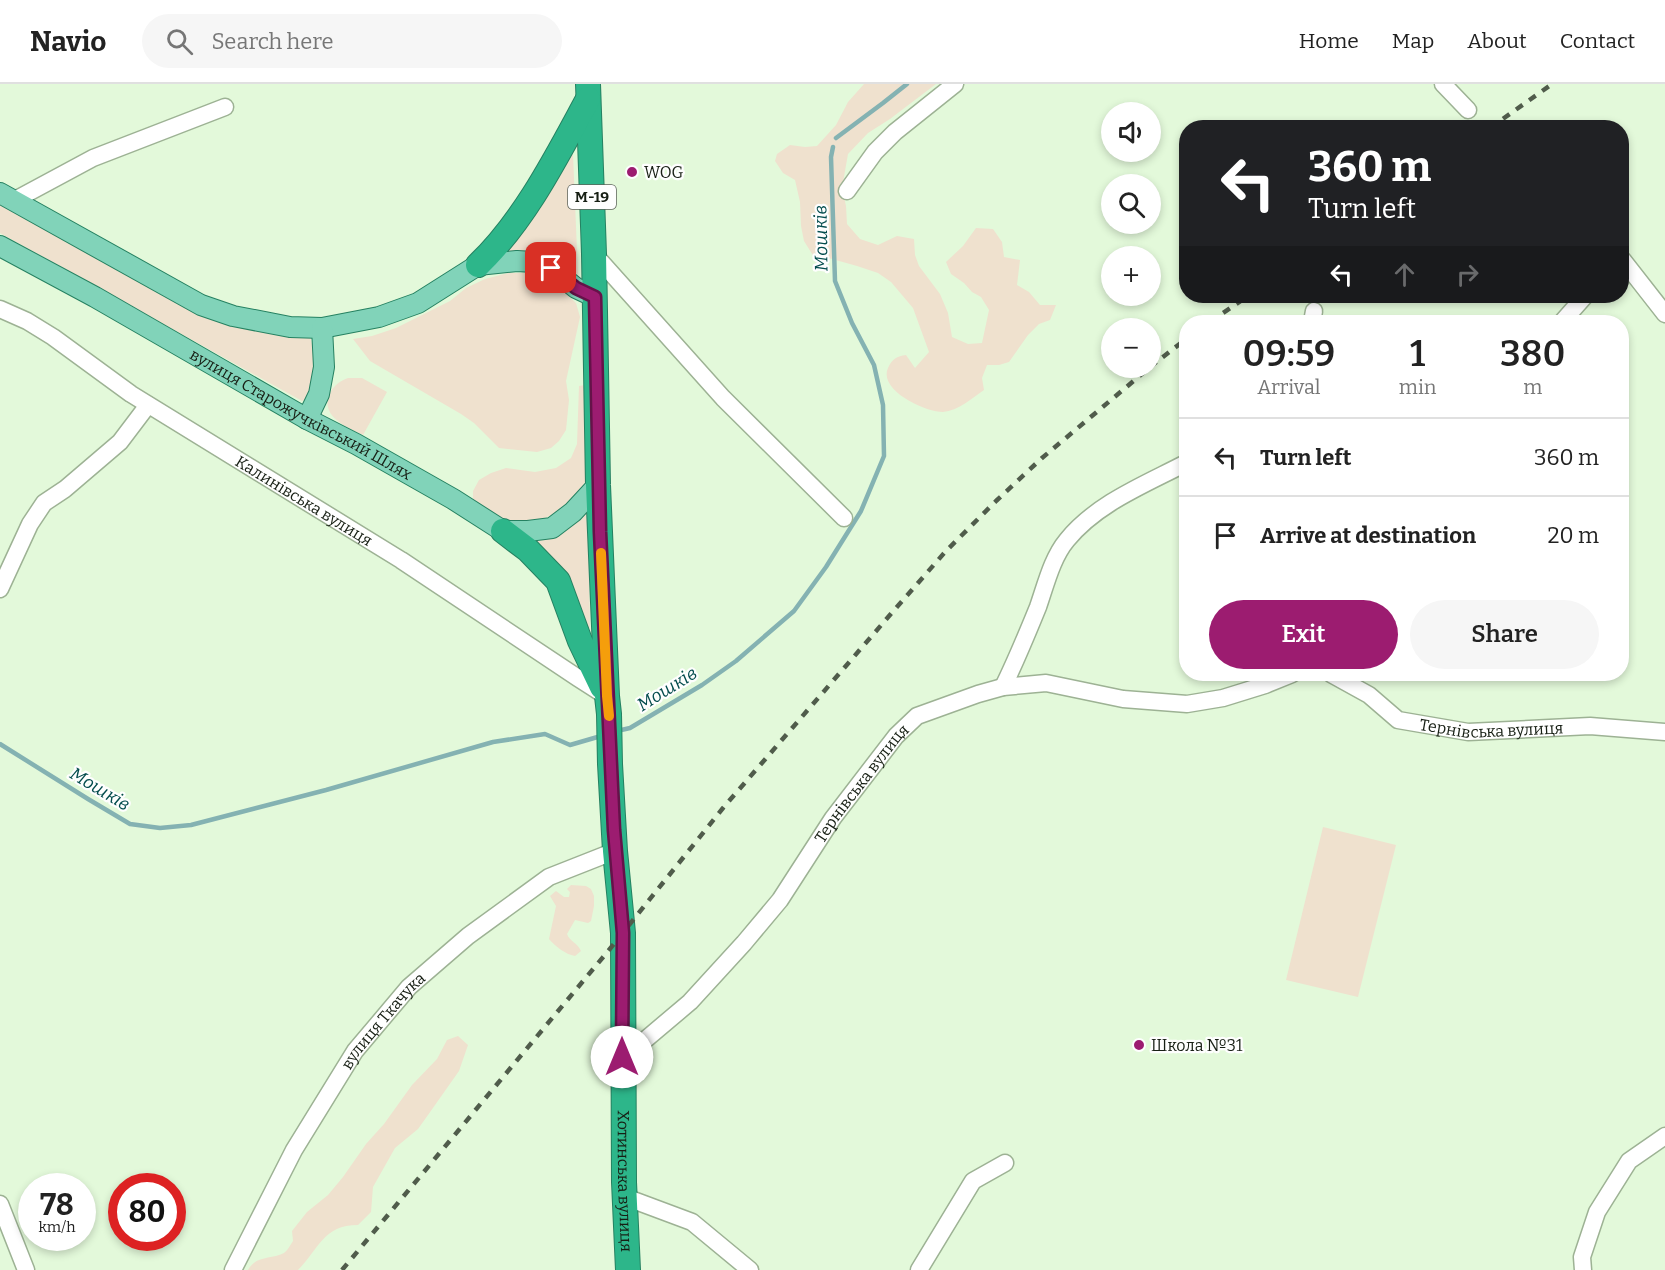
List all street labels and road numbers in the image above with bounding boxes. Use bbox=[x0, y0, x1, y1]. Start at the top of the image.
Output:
road number: М-19 bbox=[568, 185, 616, 209]
street label: вулиця Старожучківський Шлях bbox=[187, 344, 416, 484]
street label: Калинівська вулиця bbox=[232, 451, 376, 550]
street label: Тернівська вулиця bbox=[1418, 714, 1564, 742]
street label: Тернівська вулиця bbox=[810, 720, 912, 846]
street label: вулиця Ткачука bbox=[337, 968, 429, 1073]
street label: Хотинська вулиця bbox=[614, 1110, 637, 1252]

